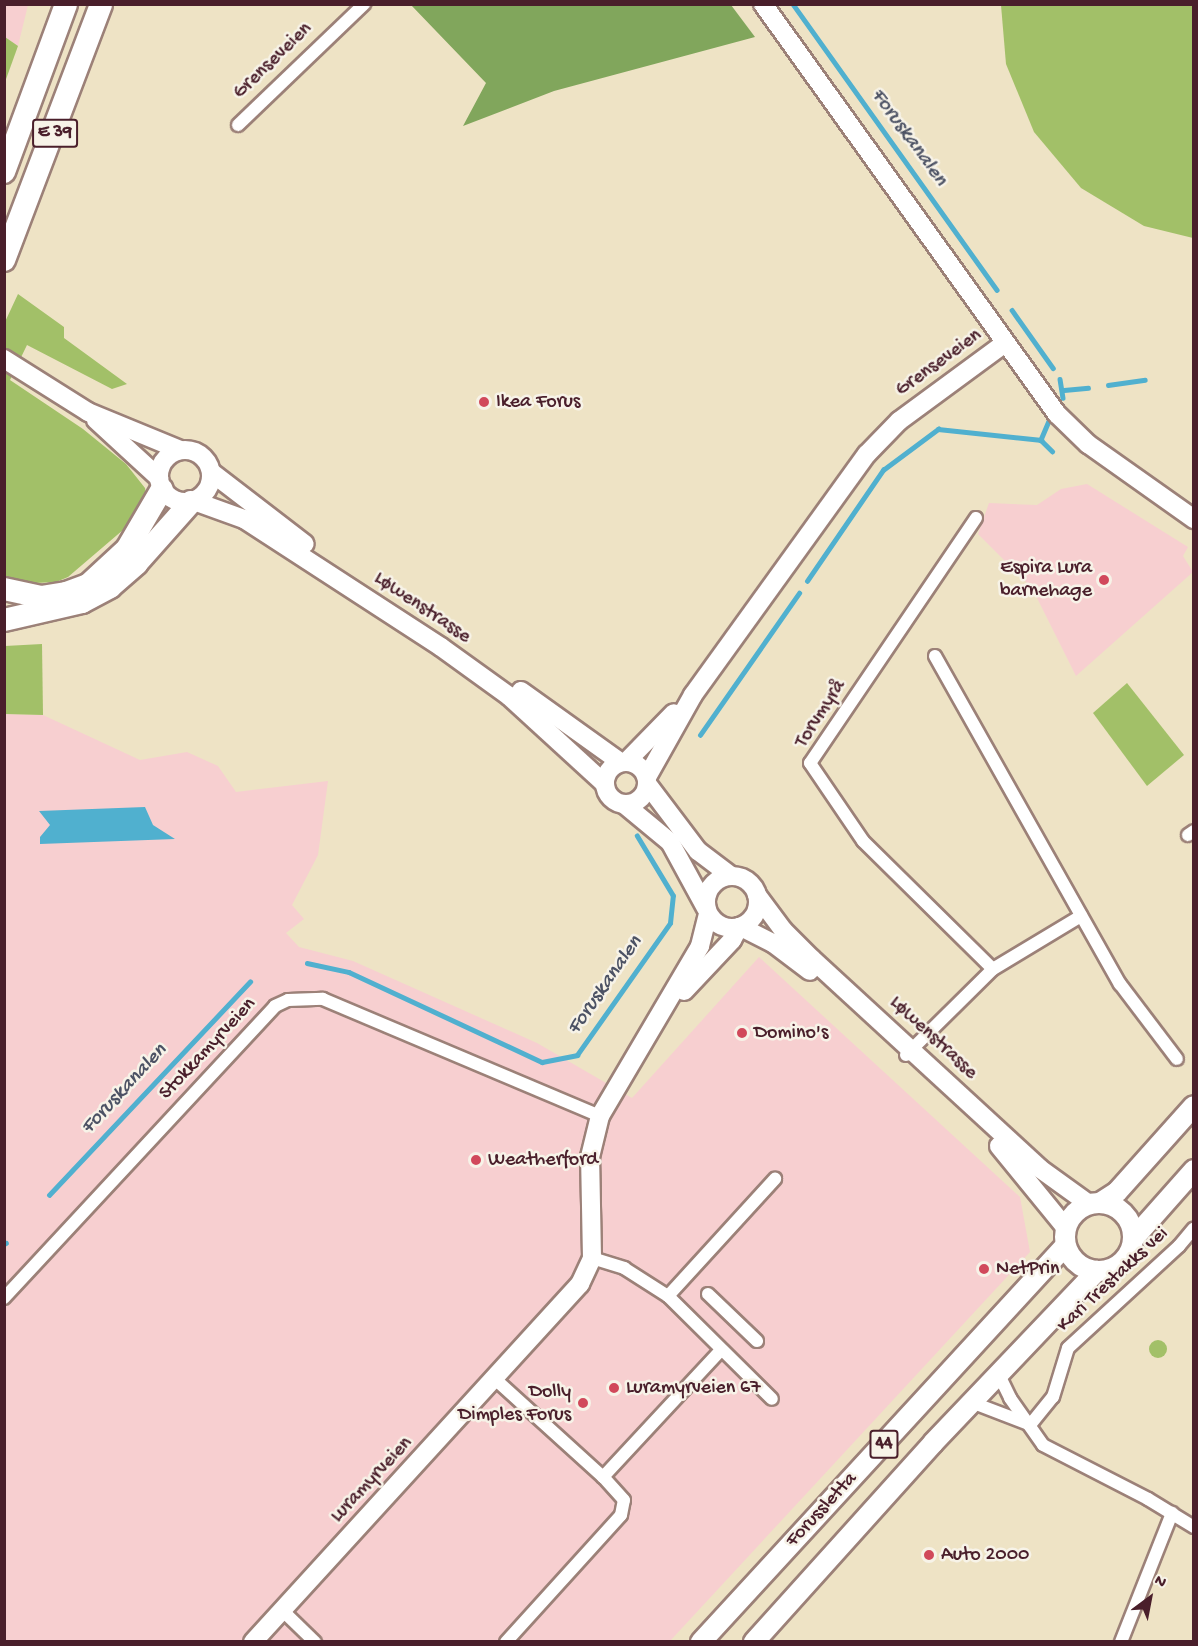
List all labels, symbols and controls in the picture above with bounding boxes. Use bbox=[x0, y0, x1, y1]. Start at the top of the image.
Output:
street label: Grenseveien bbox=[229, 17, 317, 105]
water label: Foruskanalen bbox=[864, 84, 952, 192]
road number: E 39 bbox=[31, 118, 79, 148]
street label: Grenseveien bbox=[891, 324, 987, 402]
place label: Ikea Forus bbox=[496, 390, 580, 414]
marker: Ikea Forus bbox=[477, 395, 491, 409]
place label: Espira Lura barnehage bbox=[1000, 556, 1092, 603]
street label: Løwenstrasse bbox=[369, 567, 475, 649]
marker: Espira Lura barnehage bbox=[1097, 573, 1111, 587]
street label: Torvmyrå bbox=[790, 676, 852, 752]
water label: Foruskanalen bbox=[563, 932, 649, 1040]
street label: Løwenstrasse bbox=[884, 991, 982, 1085]
street label: Stokkamyrveien bbox=[154, 993, 262, 1105]
place label: Domino's bbox=[754, 1021, 828, 1045]
marker: Domino's bbox=[735, 1026, 749, 1040]
water label: Foruskanalen bbox=[77, 1039, 173, 1141]
place label: Weatherford bbox=[488, 1148, 598, 1172]
marker: Weatherford bbox=[469, 1153, 483, 1167]
street label: Kari Trestakks vei bbox=[1052, 1222, 1174, 1338]
place label: NetPrin bbox=[996, 1257, 1059, 1281]
marker: NetPrin bbox=[977, 1262, 991, 1276]
place label: Luramyrveien 67 bbox=[626, 1376, 761, 1400]
place label: Dolly Dimples Forus bbox=[458, 1380, 571, 1427]
marker: Luramyrveien 67 bbox=[607, 1381, 621, 1395]
marker: Dolly Dimples Forus bbox=[576, 1396, 590, 1410]
road number: 44 bbox=[869, 1429, 899, 1459]
street label: Luramyrveien bbox=[326, 1432, 418, 1528]
street label: Forussletta bbox=[781, 1467, 863, 1553]
place label: Auto 2000 bbox=[941, 1543, 1029, 1567]
marker: Auto 2000 bbox=[922, 1548, 936, 1562]
north arrow bbox=[1120, 1568, 1180, 1628]
text: N bbox=[1150, 1571, 1169, 1593]

